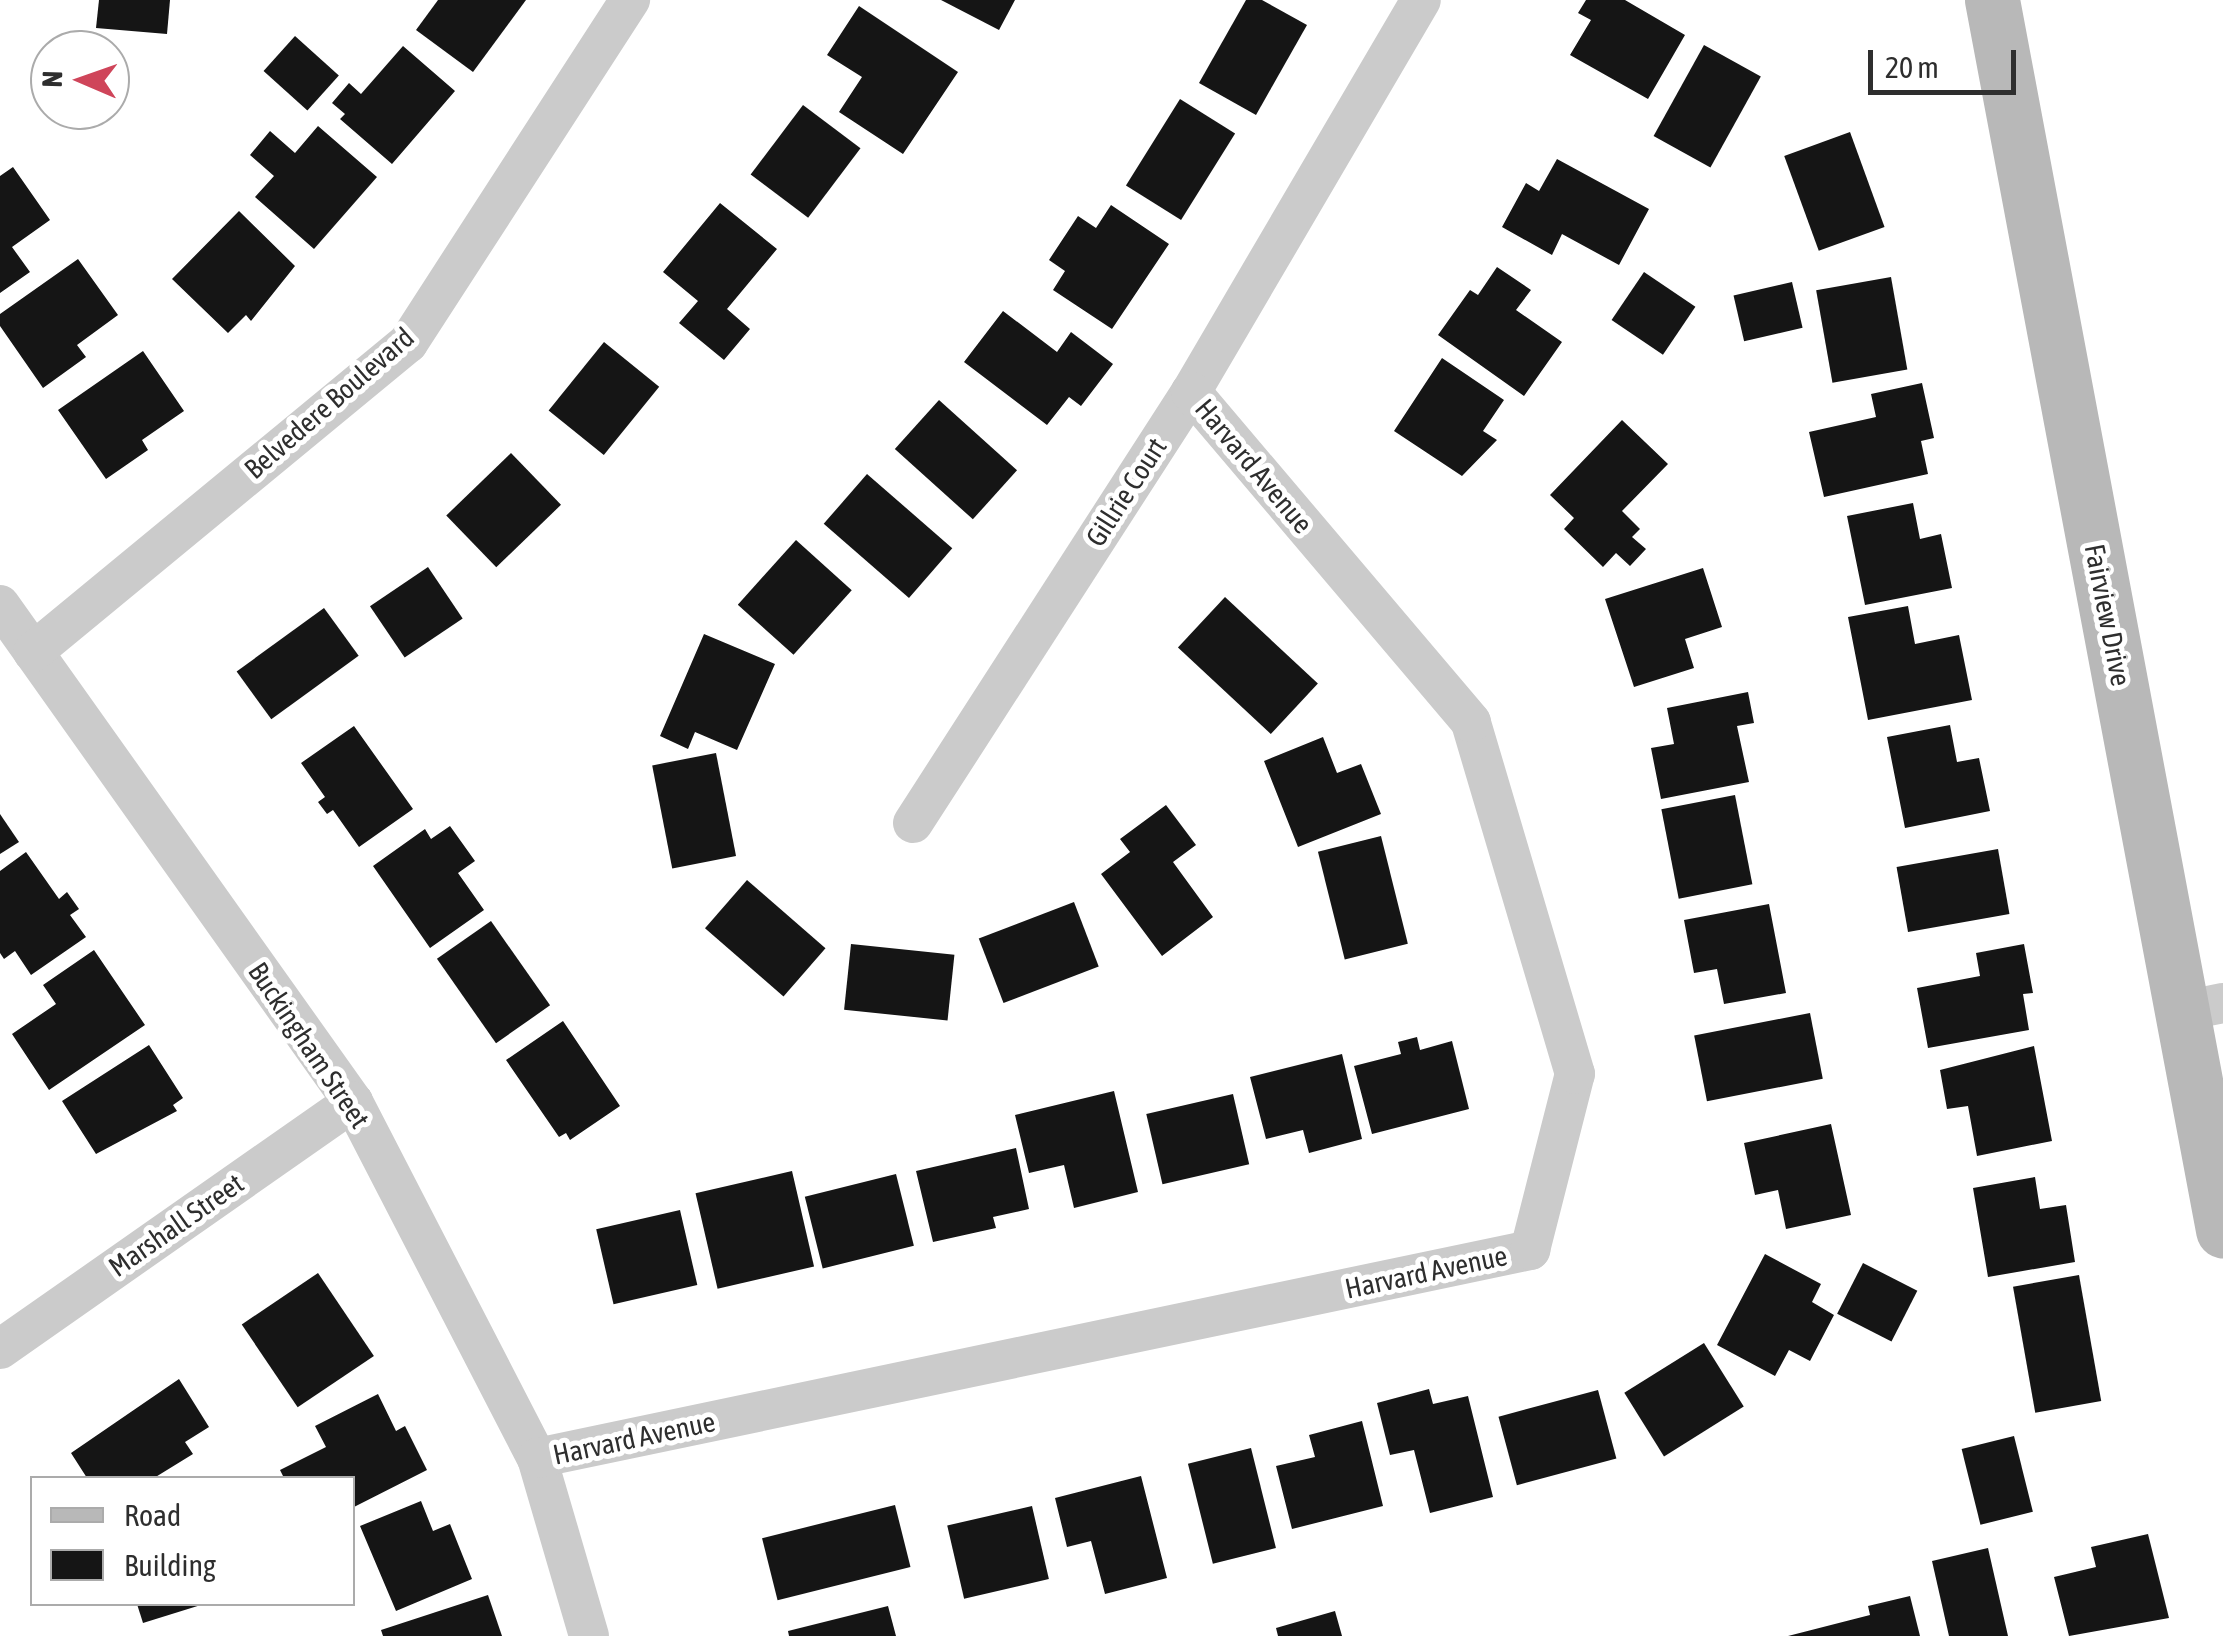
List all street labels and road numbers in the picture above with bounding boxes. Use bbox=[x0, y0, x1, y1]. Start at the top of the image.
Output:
street label: Belvedere Boulevard bbox=[238, 320, 420, 486]
street label: Harvard Avenue bbox=[1188, 392, 1320, 540]
street label: Gillrie Court bbox=[1078, 431, 1174, 553]
street label: Fairview Drive bbox=[2078, 541, 2138, 689]
street label: Buckingham Street bbox=[241, 956, 377, 1134]
street label: Marshall Street bbox=[102, 1166, 250, 1284]
street label: Harvard Avenue bbox=[1342, 1238, 1510, 1306]
street label: Harvard Avenue bbox=[550, 1404, 718, 1472]

